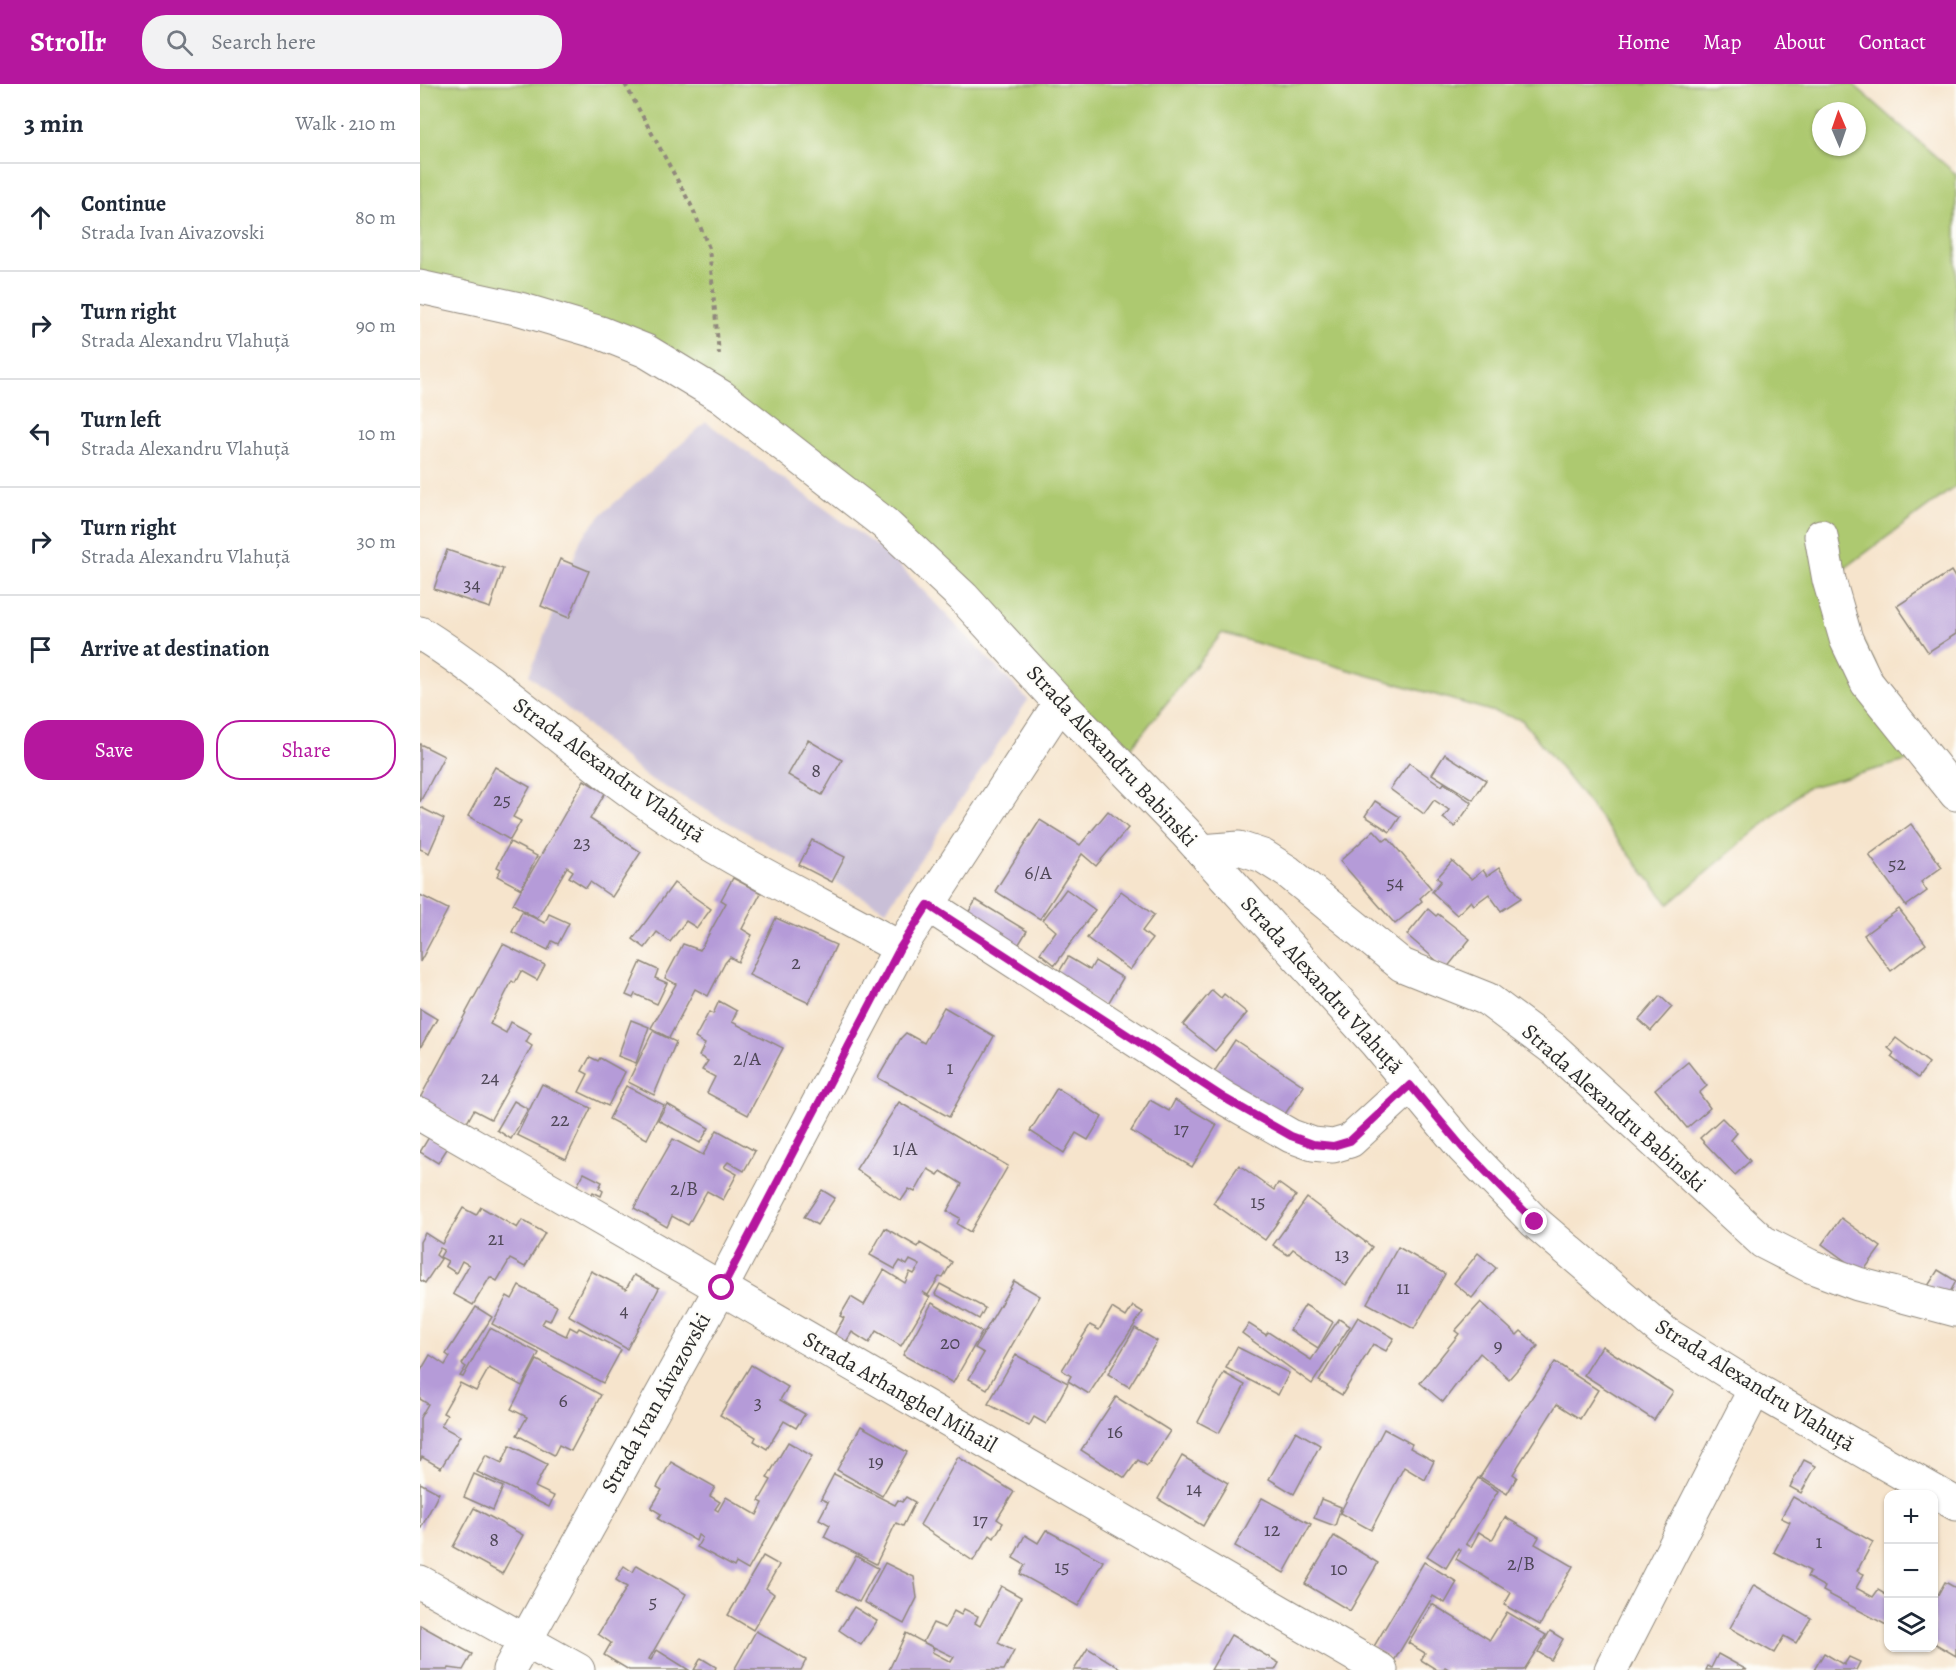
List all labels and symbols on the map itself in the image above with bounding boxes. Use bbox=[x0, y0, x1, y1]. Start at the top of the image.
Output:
north arrow bbox=[1812, 102, 1866, 156]
house number: 34 bbox=[463, 571, 481, 598]
street label: Strada Alexandru Babinski bbox=[1020, 659, 1204, 853]
street label: Strada Аlexandru Vlahuță bbox=[507, 690, 712, 850]
house number: 8 bbox=[811, 757, 821, 784]
house number: 25 bbox=[493, 786, 511, 813]
house number: 23 bbox=[573, 829, 591, 856]
house number: 52 bbox=[1888, 850, 1907, 877]
house number: 6/A bbox=[1024, 859, 1052, 886]
house number: 54 bbox=[1386, 869, 1404, 896]
street label: Strada Аlexandru Vlahuță bbox=[1234, 889, 1411, 1081]
house number: 2 bbox=[791, 949, 801, 976]
street label: Strada Alexandru Babinski bbox=[1515, 1017, 1713, 1199]
house number: 2/A bbox=[733, 1045, 761, 1072]
house number: 1 bbox=[947, 1054, 954, 1081]
house number: 24 bbox=[481, 1064, 499, 1091]
house number: 22 bbox=[551, 1106, 570, 1133]
house number: 17 bbox=[1173, 1115, 1189, 1142]
house number: 1/A bbox=[892, 1135, 918, 1162]
house number: 2/B bbox=[670, 1175, 698, 1202]
house number: 15 bbox=[1250, 1188, 1266, 1215]
route end bbox=[1521, 1208, 1547, 1234]
house number: 21 bbox=[488, 1225, 504, 1252]
house number: 13 bbox=[1334, 1241, 1350, 1268]
route start bbox=[708, 1274, 734, 1300]
house number: 11 bbox=[1396, 1274, 1410, 1301]
house number: 4 bbox=[619, 1297, 629, 1324]
street label: Strada Ivan Aivazovski bbox=[594, 1307, 718, 1499]
street label: Strada Аlexandru Vlahuță bbox=[1649, 1311, 1861, 1459]
street label: Strada Arhanghel Mihail bbox=[798, 1324, 1002, 1460]
house number: 20 bbox=[940, 1329, 960, 1356]
house number: 9 bbox=[1493, 1332, 1503, 1359]
house number: 6 bbox=[558, 1387, 568, 1414]
house number: 3 bbox=[754, 1389, 762, 1416]
house number: 16 bbox=[1107, 1418, 1123, 1445]
house number: 19 bbox=[868, 1448, 884, 1475]
house number: 14 bbox=[1186, 1475, 1202, 1502]
house number: 17 bbox=[972, 1506, 988, 1533]
house number: 12 bbox=[1264, 1516, 1281, 1543]
house number: 8 bbox=[489, 1526, 499, 1553]
house number: 1 bbox=[1816, 1528, 1823, 1555]
house number: 2/B bbox=[1507, 1550, 1535, 1577]
house number: 15 bbox=[1054, 1553, 1070, 1580]
house number: 10 bbox=[1330, 1555, 1348, 1582]
house number: 5 bbox=[649, 1588, 657, 1615]

